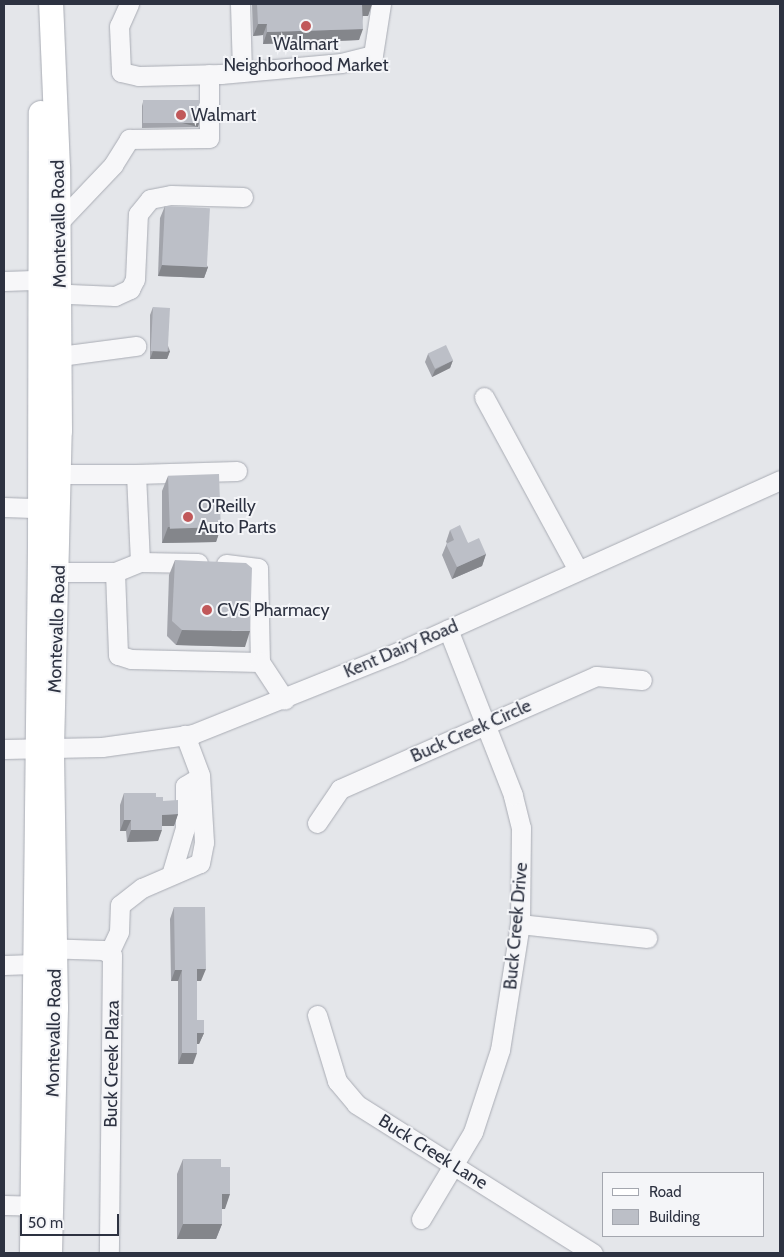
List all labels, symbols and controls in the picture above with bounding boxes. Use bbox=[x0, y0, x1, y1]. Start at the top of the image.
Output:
marker: Walmart Neighborhood Market bbox=[300, 20, 312, 32]
place label: Walmart Neighborhood Market bbox=[223, 34, 389, 76]
place label: Walmart bbox=[191, 104, 256, 126]
marker: Walmart bbox=[175, 109, 187, 121]
street label: Montevallo Road bbox=[47, 160, 71, 288]
place label: O'Reilly Auto Parts bbox=[198, 496, 276, 538]
marker: O'Reilly Auto Parts bbox=[182, 511, 194, 523]
street label: Montevallo Road bbox=[44, 565, 70, 693]
place label: CVS Pharmacy bbox=[217, 599, 330, 621]
marker: CVS Pharmacy bbox=[201, 604, 213, 616]
street label: Kent Dairy Road bbox=[341, 615, 461, 683]
street label: Buck Creek Circle bbox=[407, 695, 535, 767]
street label: Buck Creek Drive bbox=[500, 861, 532, 991]
street label: Montevallo Road bbox=[42, 969, 66, 1097]
street label: Buck Creek Plaza bbox=[100, 1000, 124, 1128]
street label: Buck Creek Lane bbox=[375, 1110, 491, 1194]
legend bbox=[602, 1172, 764, 1237]
text: Road bbox=[649, 1183, 682, 1201]
scale bar bbox=[22, 1204, 121, 1236]
text: Building bbox=[649, 1208, 700, 1226]
text: 50 m bbox=[28, 1214, 63, 1232]

